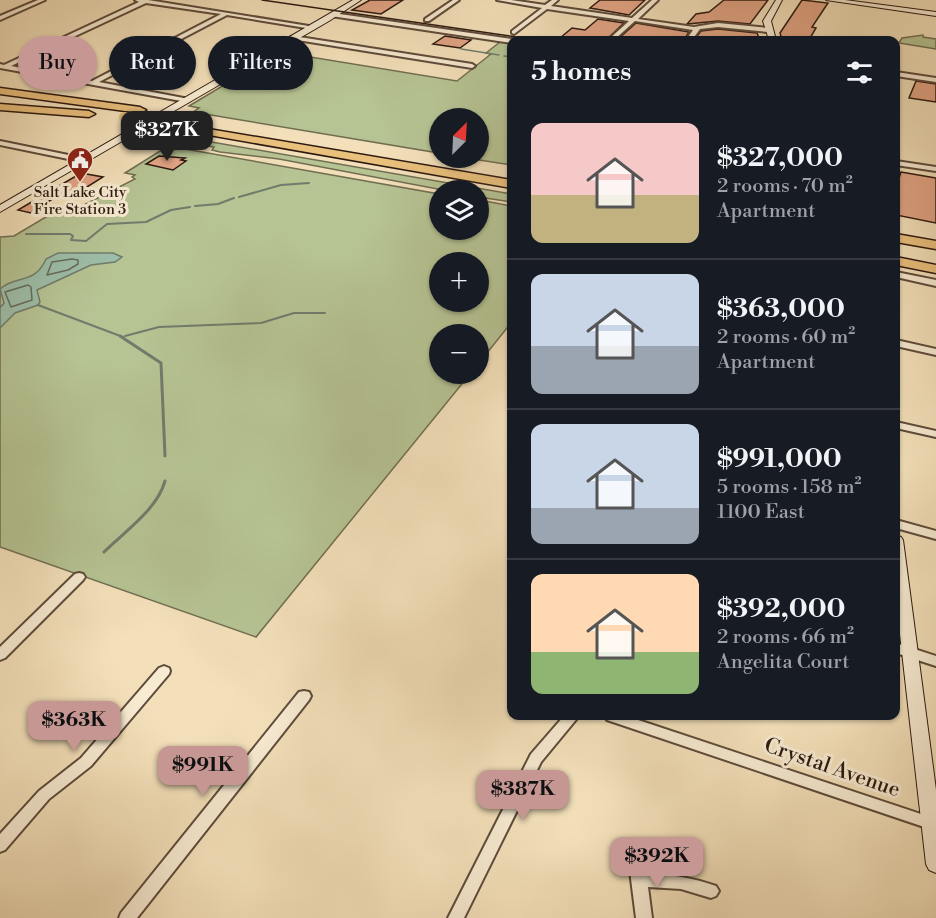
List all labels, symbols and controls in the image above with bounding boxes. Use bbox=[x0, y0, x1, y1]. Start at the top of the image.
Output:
chip: Buy bbox=[18, 36, 97, 90]
chip: Rent bbox=[109, 36, 196, 90]
chip: Filters bbox=[208, 36, 313, 90]
text: 5 homes bbox=[531, 56, 631, 88]
icon: filters bbox=[843, 56, 876, 89]
north arrow bbox=[429, 108, 489, 168]
map controls bbox=[429, 108, 489, 384]
pin: $327K bbox=[125, 111, 209, 162]
text: $327K bbox=[135, 118, 199, 143]
text: $327,000 bbox=[717, 142, 843, 174]
public building icon: Salt Lake City Fire Station 3 bbox=[65, 145, 95, 183]
icon: home bbox=[579, 147, 651, 219]
text: 2 rooms · 70 m² bbox=[717, 174, 853, 199]
button: layers bbox=[429, 180, 489, 240]
place label: Salt Lake City Fire Station 3 bbox=[34, 183, 127, 219]
text: Apartment bbox=[717, 199, 815, 224]
button: + bbox=[429, 252, 489, 312]
text: $363,000 bbox=[717, 293, 845, 325]
icon: home bbox=[579, 298, 651, 370]
button: − bbox=[429, 324, 489, 384]
text: 2 rooms · 60 m² bbox=[717, 325, 855, 350]
text: Apartment bbox=[717, 350, 815, 375]
text: $991,000 bbox=[717, 443, 842, 475]
icon: home bbox=[579, 448, 651, 520]
text: 5 rooms · 158 m² bbox=[717, 475, 861, 500]
text: 1100 East bbox=[717, 500, 805, 525]
text: $392,000 bbox=[717, 593, 845, 625]
icon: home bbox=[579, 598, 651, 670]
text: 2 rooms · 66 m² bbox=[717, 625, 854, 650]
text: Angelita Court bbox=[717, 650, 849, 675]
pin: $363K bbox=[32, 701, 116, 752]
text: $363K bbox=[42, 708, 106, 733]
street label: Crystal Avenue bbox=[761, 733, 903, 803]
pin: $991K bbox=[161, 746, 245, 797]
text: $991K bbox=[172, 753, 234, 778]
pin: $387K bbox=[481, 770, 565, 821]
text: $387K bbox=[491, 777, 555, 802]
pin: $392K bbox=[615, 837, 699, 888]
text: $392K bbox=[624, 844, 690, 869]

